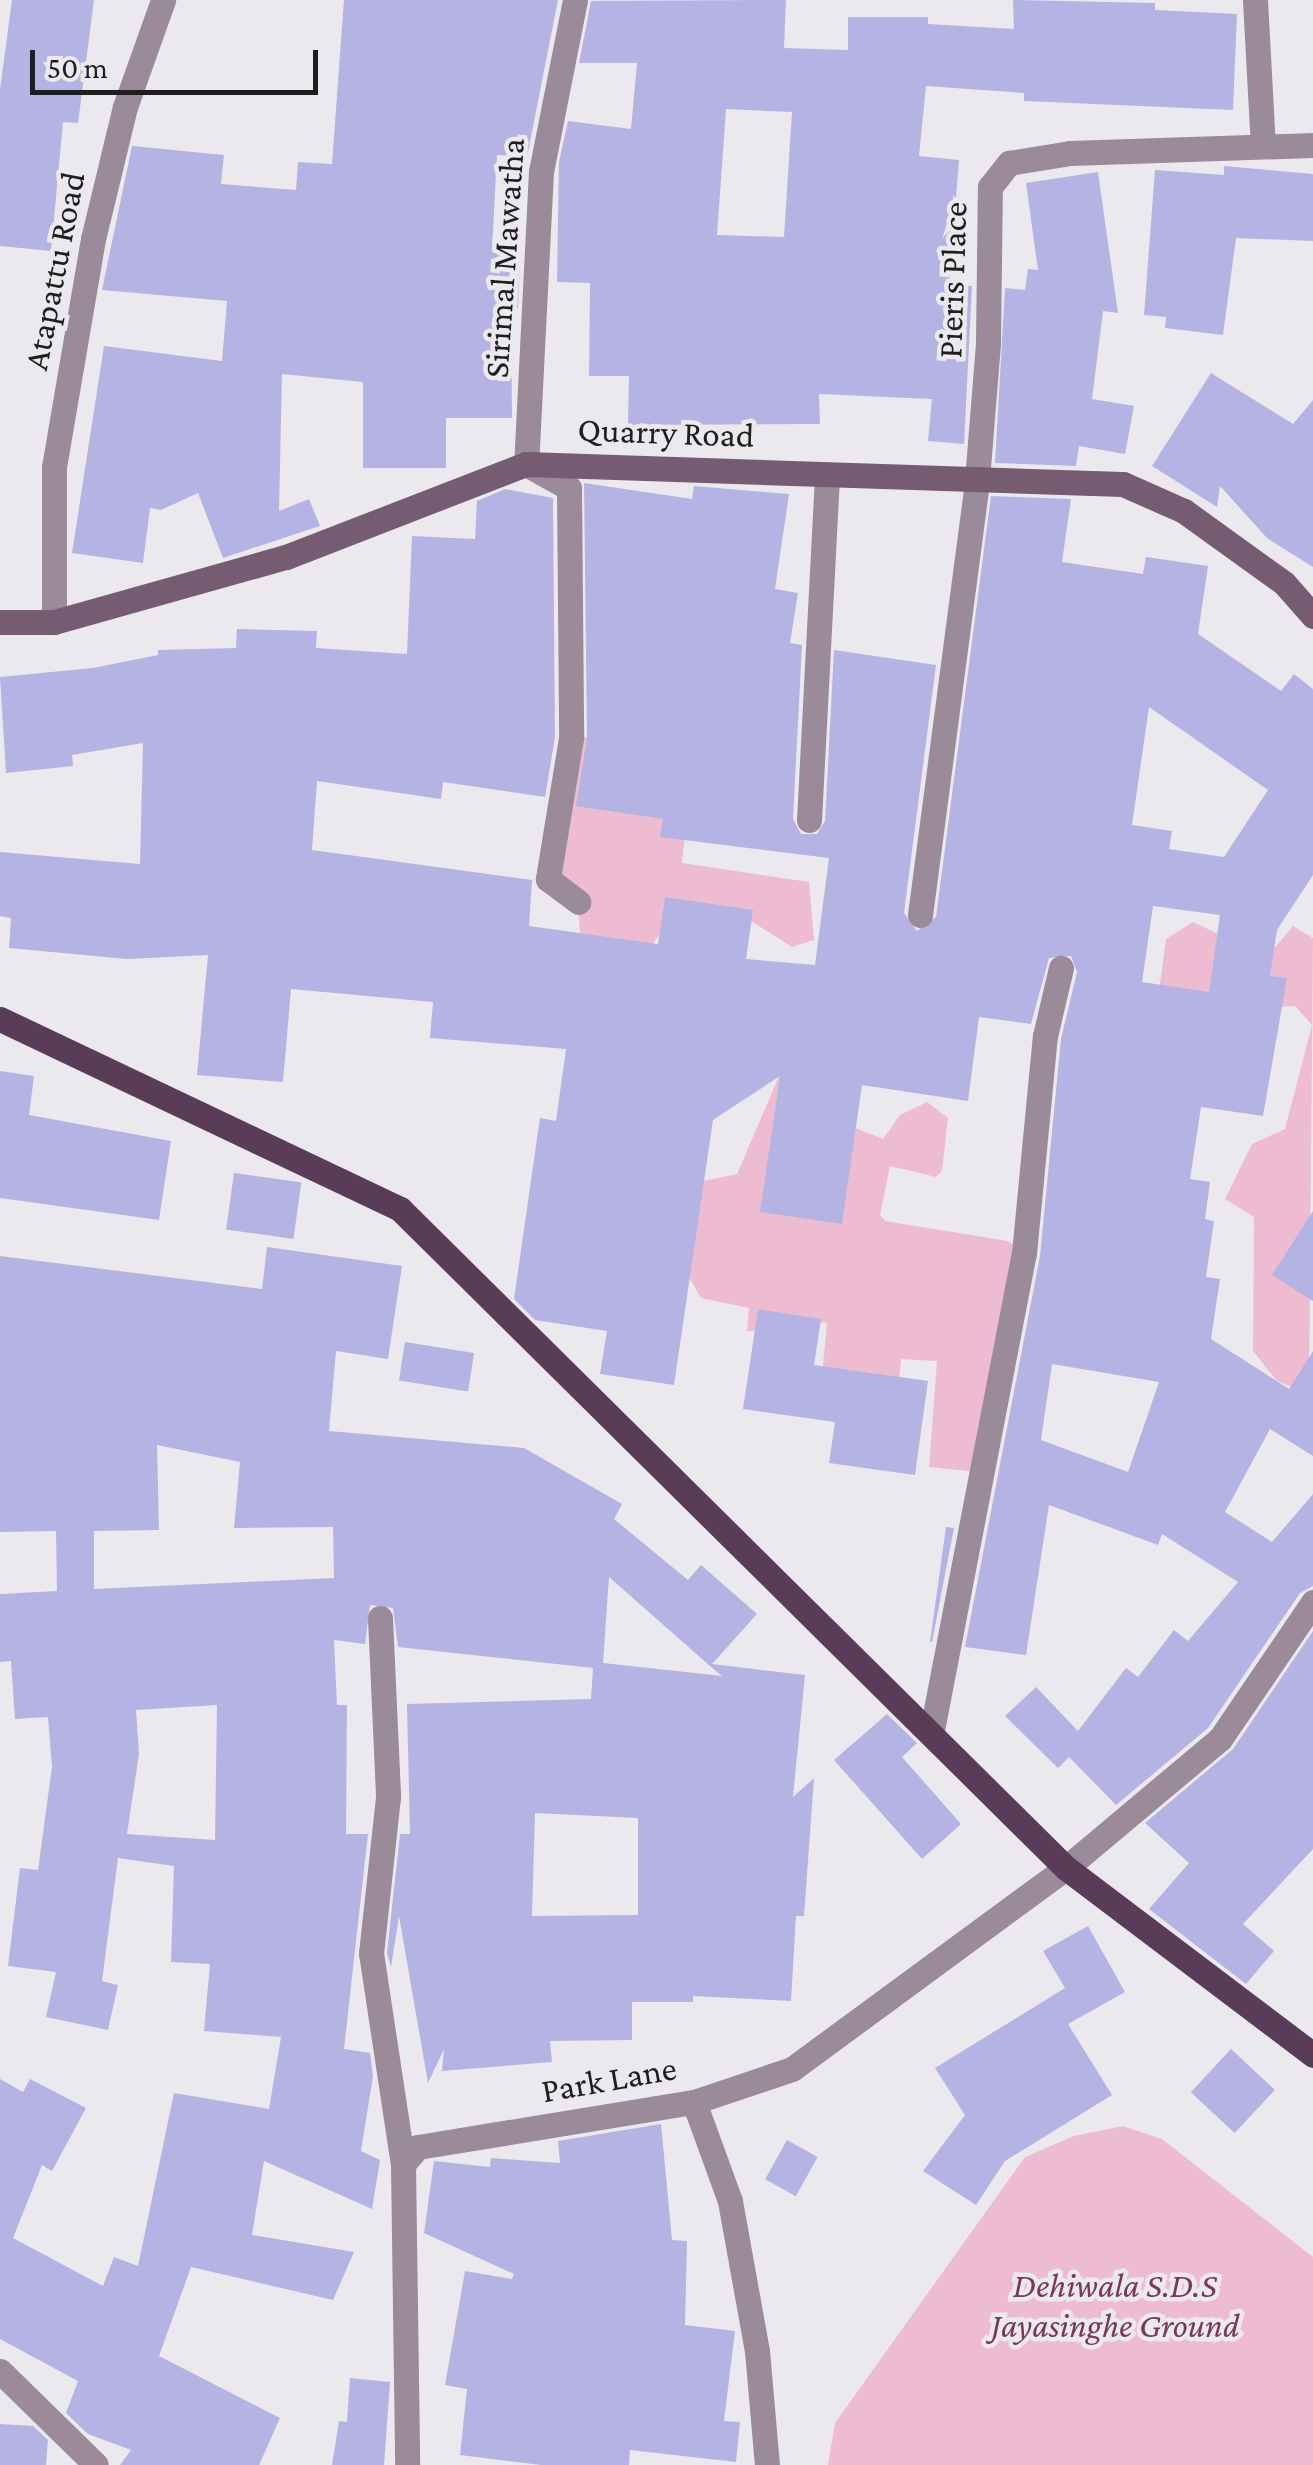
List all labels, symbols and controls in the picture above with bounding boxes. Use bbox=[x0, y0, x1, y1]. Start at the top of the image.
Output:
scale bar bbox=[35, 30, 322, 92]
text: 50 m bbox=[47, 51, 108, 84]
street label: Sirimal Mawatha bbox=[476, 137, 534, 379]
street label: Atapattu Road bbox=[15, 168, 95, 374]
street label: Pieris Place bbox=[929, 201, 977, 359]
street label: Quarry Road bbox=[577, 409, 755, 457]
street label: Park Lane bbox=[538, 2047, 680, 2113]
park label: Dehiwala S.D.S Jayasinghe Ground bbox=[991, 2265, 1239, 2347]

